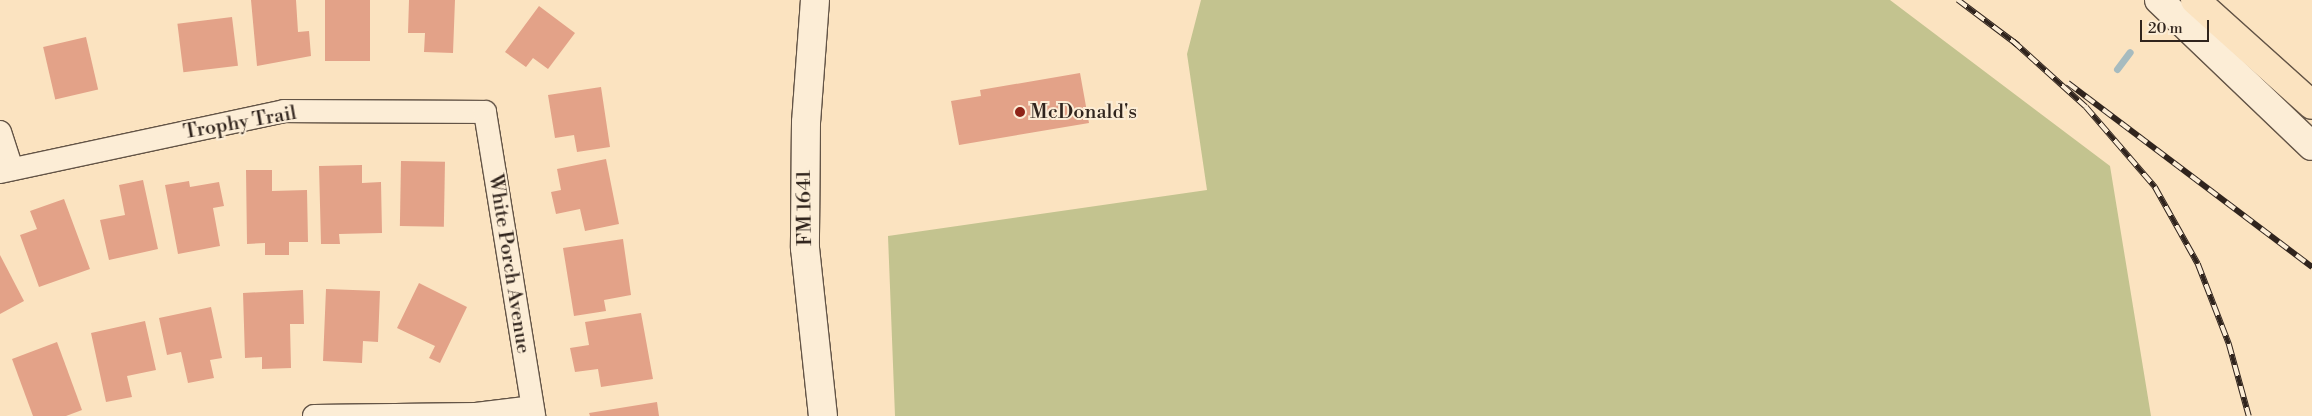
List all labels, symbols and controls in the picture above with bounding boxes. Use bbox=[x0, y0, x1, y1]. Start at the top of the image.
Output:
scale bar bbox=[2142, 10, 2211, 42]
text: 20 m bbox=[2148, 19, 2183, 38]
place label: McDonald's bbox=[1030, 100, 1137, 124]
street label: Trophy Trail bbox=[182, 101, 298, 145]
marker: McDonald's bbox=[1014, 106, 1026, 118]
street label: FM 1641 bbox=[792, 170, 818, 246]
street label: White Porch Avenue bbox=[483, 173, 535, 355]

